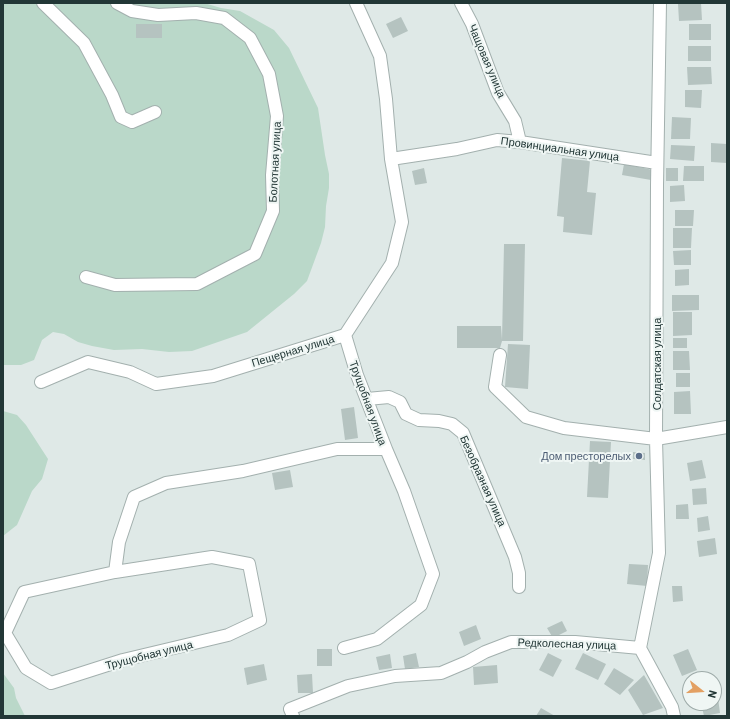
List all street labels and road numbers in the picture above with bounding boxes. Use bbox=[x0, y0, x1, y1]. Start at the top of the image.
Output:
street label: Чащовая улица bbox=[466, 22, 508, 100]
street label: Болотная улица bbox=[266, 121, 284, 203]
street label: Провинциальная улица bbox=[500, 134, 620, 164]
street label: Солдатская улица bbox=[650, 318, 664, 410]
street label: Пещерная улица bbox=[250, 332, 336, 370]
street label: Трущобная улица bbox=[346, 359, 390, 447]
street label: Безобразная улица bbox=[457, 433, 509, 529]
street label: Редколесная улица bbox=[518, 636, 616, 652]
street label: Трущобная улица bbox=[104, 638, 194, 672]

